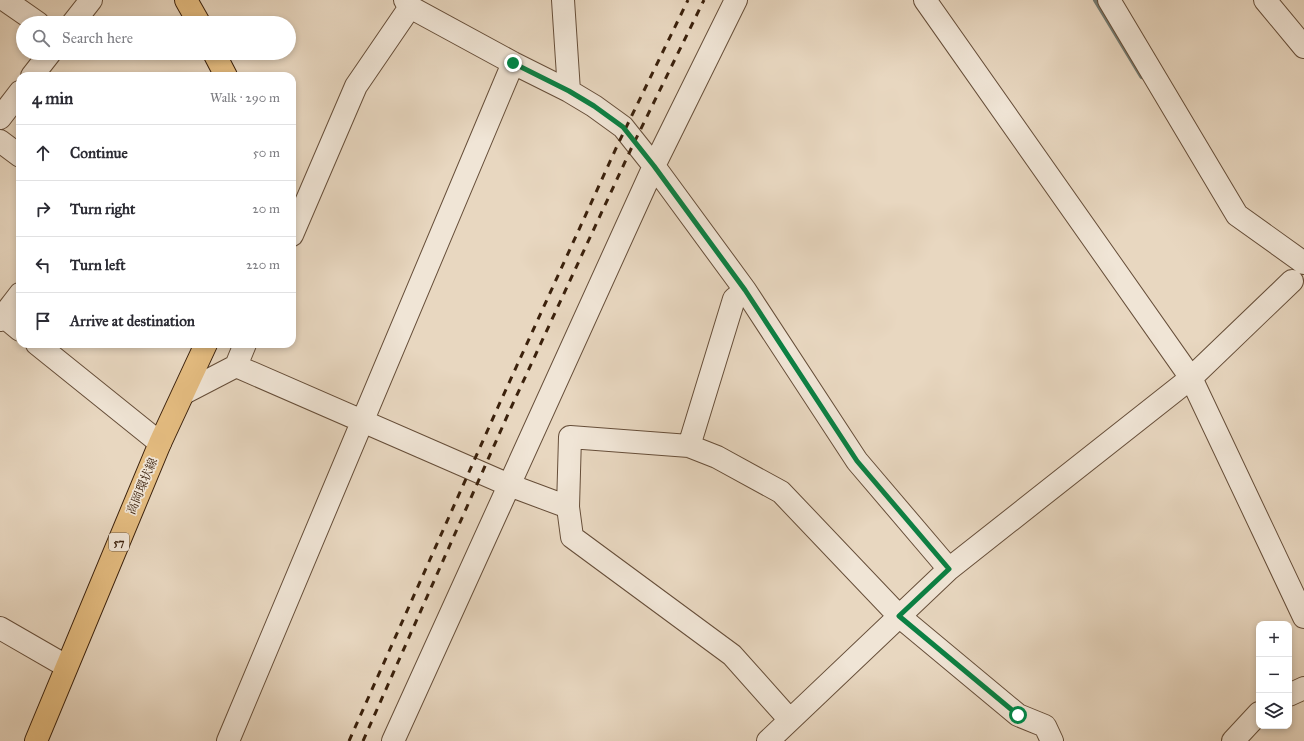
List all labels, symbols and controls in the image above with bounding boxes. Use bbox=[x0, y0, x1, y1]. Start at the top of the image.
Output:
search box bbox=[16, 16, 296, 60]
icon: search bbox=[30, 27, 52, 49]
text: Search here bbox=[62, 29, 133, 47]
route end bbox=[504, 54, 522, 72]
text: 4 min bbox=[32, 88, 73, 109]
text: Walk · 290 m bbox=[210, 90, 280, 106]
icon: ahead bbox=[32, 142, 54, 164]
text: Continue bbox=[70, 144, 128, 162]
text: 50 m bbox=[253, 145, 280, 161]
icon: right bbox=[32, 198, 54, 220]
text: Turn right bbox=[70, 200, 135, 218]
text: 20 m bbox=[252, 201, 280, 217]
icon: left bbox=[32, 254, 54, 276]
text: Turn left bbox=[70, 256, 126, 274]
text: 220 m bbox=[246, 257, 280, 273]
icon: arrive bbox=[32, 310, 54, 332]
text: Arrive at destination bbox=[70, 312, 195, 330]
street label: 高岡環状線 bbox=[124, 456, 160, 516]
road number: 57 bbox=[109, 533, 129, 551]
map controls bbox=[1256, 621, 1292, 729]
button: + bbox=[1256, 621, 1292, 657]
button: − bbox=[1256, 657, 1292, 693]
button: layers bbox=[1256, 693, 1292, 729]
route start bbox=[1009, 706, 1027, 724]

